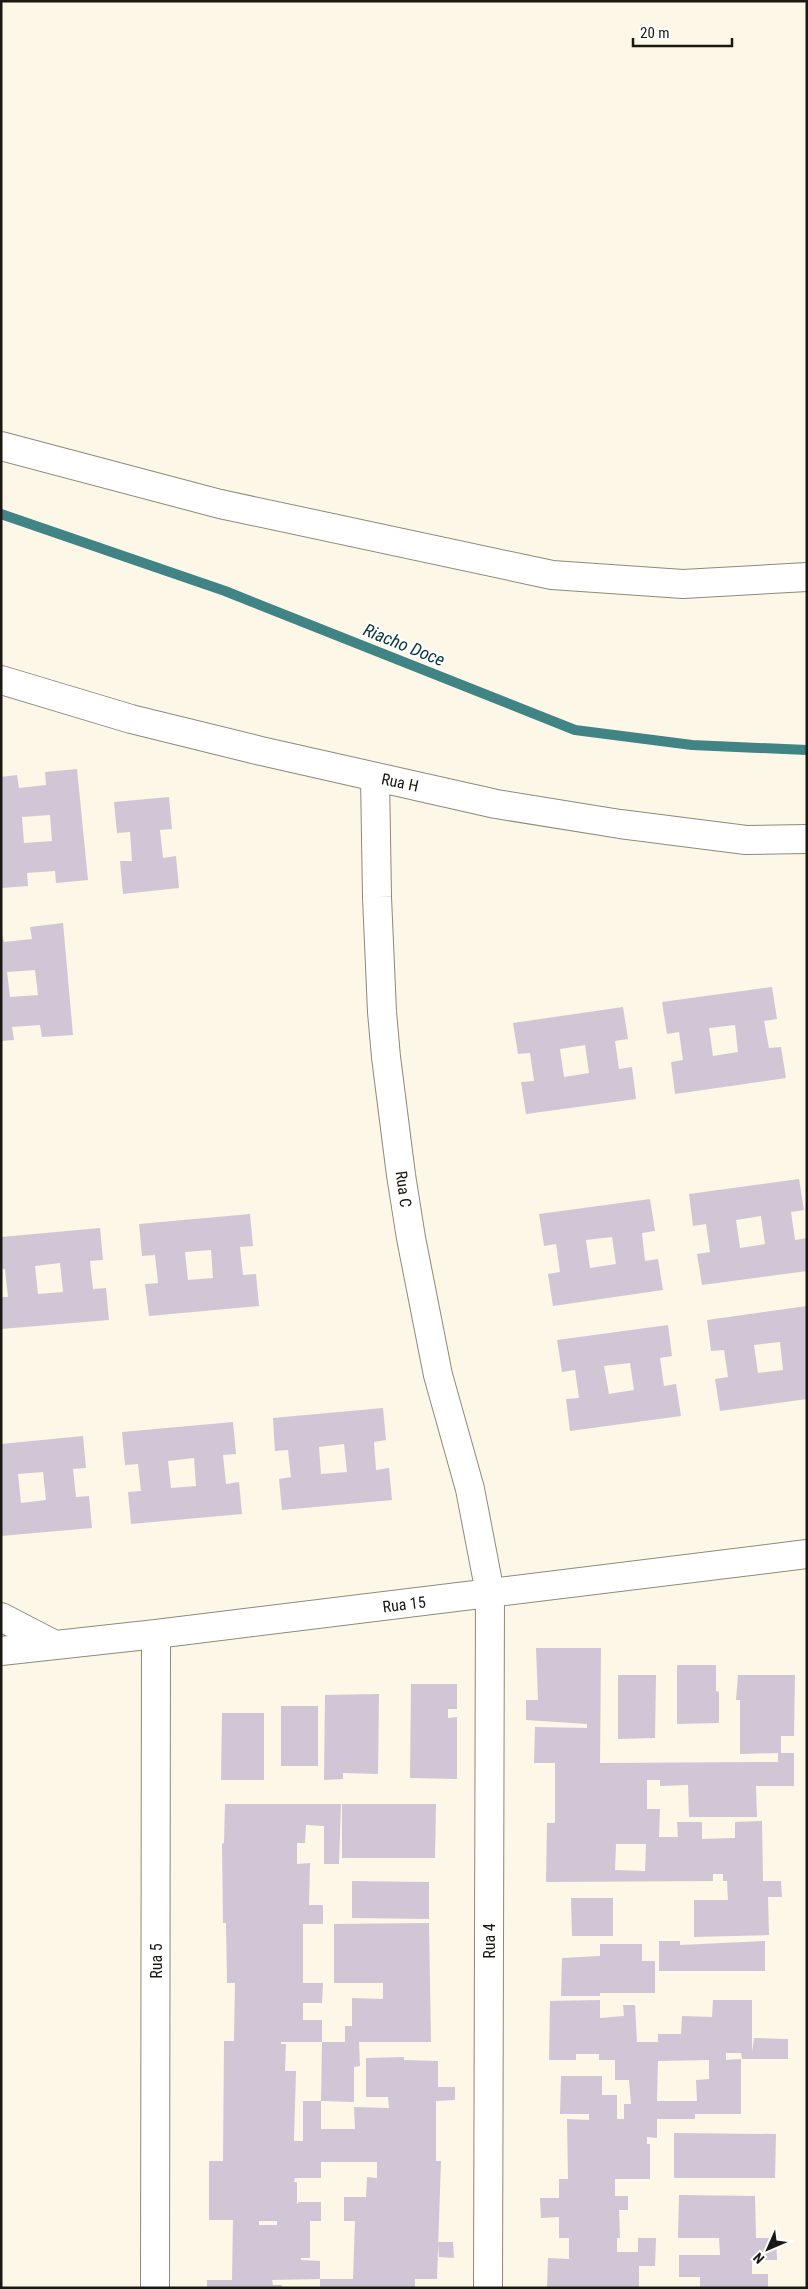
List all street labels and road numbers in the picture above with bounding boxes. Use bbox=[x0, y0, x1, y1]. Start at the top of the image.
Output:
street label: Rua H bbox=[380, 769, 420, 796]
street label: Rua C bbox=[392, 1170, 415, 1209]
street label: Rua 15 bbox=[381, 1592, 427, 1617]
street label: Rua 4 bbox=[480, 1923, 499, 1959]
street label: Rua 5 bbox=[147, 1943, 166, 1979]

